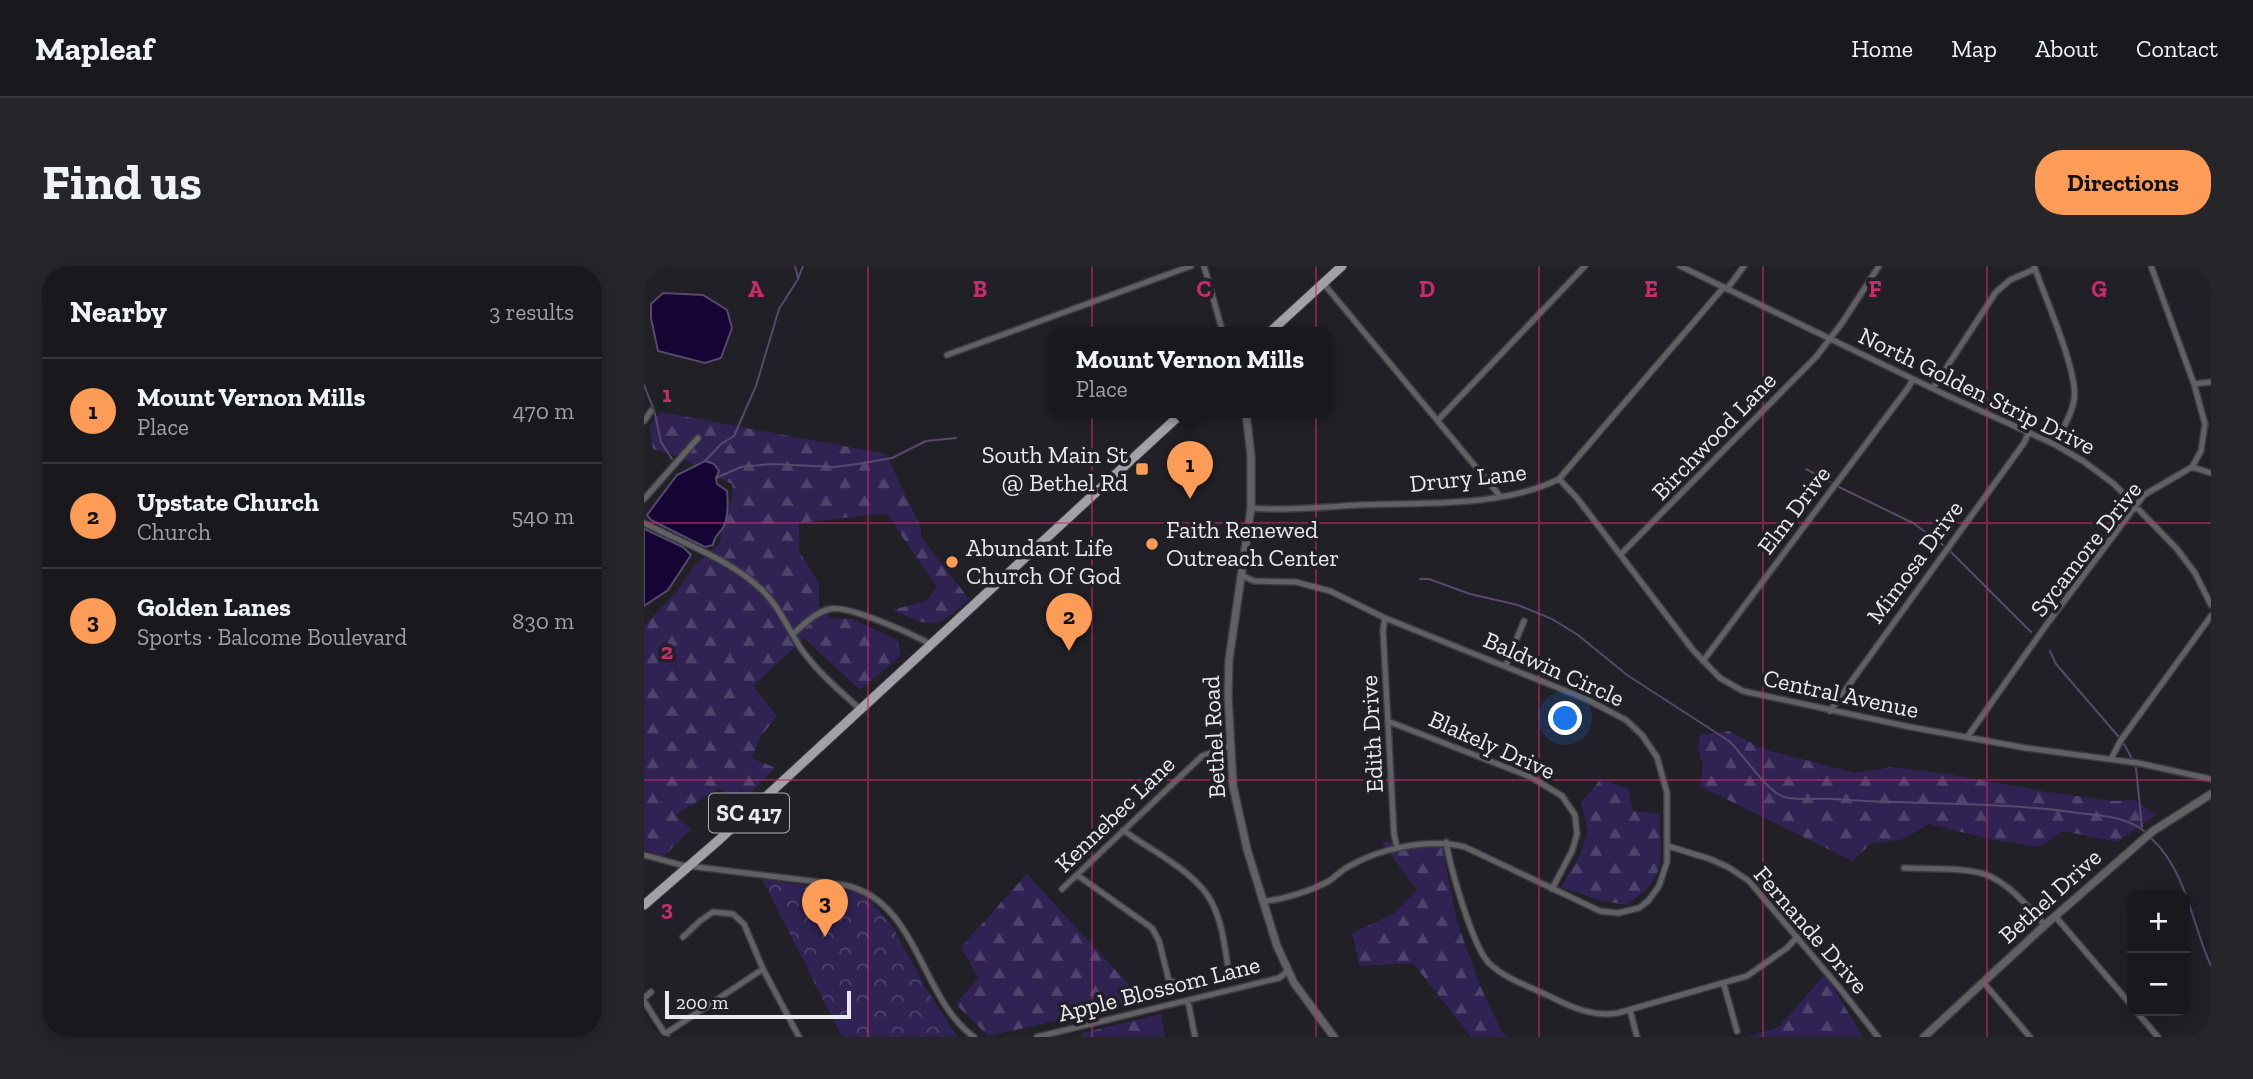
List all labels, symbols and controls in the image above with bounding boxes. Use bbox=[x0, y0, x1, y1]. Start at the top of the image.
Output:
text: Mapleaf bbox=[35, 29, 153, 68]
text: Home bbox=[1851, 34, 1913, 63]
text: Map bbox=[1951, 34, 1997, 63]
text: About bbox=[2035, 34, 2098, 63]
text: Contact bbox=[2136, 34, 2218, 63]
button: Directions bbox=[2035, 150, 2211, 215]
text: Find us bbox=[42, 153, 202, 212]
text: A bbox=[748, 275, 764, 303]
text: B bbox=[973, 275, 987, 303]
text: C bbox=[1197, 275, 1211, 303]
text: D bbox=[1419, 275, 1435, 303]
text: E bbox=[1644, 275, 1658, 303]
text: F bbox=[1868, 275, 1882, 303]
text: G bbox=[2091, 275, 2107, 303]
text: Nearby bbox=[70, 294, 167, 330]
text: 3 results bbox=[489, 298, 574, 326]
street label: North Golden Strip Drive bbox=[1854, 321, 2100, 461]
popup bbox=[1048, 327, 1332, 418]
text: Mount Vernon Mills bbox=[1076, 343, 1304, 375]
street label: Birchwood Lane bbox=[1645, 366, 1782, 506]
text: Place bbox=[1076, 375, 1128, 403]
text: 1 bbox=[662, 380, 672, 408]
text: Mount Vernon Mills bbox=[137, 381, 365, 413]
text: 1 bbox=[88, 397, 98, 425]
text: 470 m bbox=[513, 397, 574, 425]
text: Place bbox=[137, 413, 189, 441]
place label: South Main St @ Bethel Rd bbox=[982, 440, 1128, 497]
pin: 1 bbox=[1167, 441, 1213, 499]
street label: Drury Lane bbox=[1408, 457, 1528, 498]
street label: Elm Drive bbox=[1751, 460, 1836, 560]
marker: South Main St @ Bethel Rd bbox=[1134, 461, 1150, 477]
street label: Sycamore Drive bbox=[2024, 475, 2147, 622]
text: Upstate Church bbox=[137, 486, 319, 518]
street label: Mimosa Drive bbox=[1860, 495, 1969, 629]
text: 2 bbox=[87, 502, 99, 530]
text: 540 m bbox=[512, 502, 574, 530]
place label: Faith Renewed Outreach Center bbox=[1166, 515, 1339, 572]
text: Church bbox=[137, 518, 211, 546]
place label: Abundant Life Church Of God bbox=[966, 533, 1121, 590]
marker: Faith Renewed Outreach Center bbox=[1144, 536, 1160, 552]
marker: Abundant Life Church Of God bbox=[944, 554, 960, 570]
text: Golden Lanes bbox=[137, 591, 291, 623]
pin: 2 bbox=[1046, 593, 1092, 651]
text: 3 bbox=[87, 607, 99, 635]
text: 830 m bbox=[512, 607, 574, 635]
text: Sports · Balcome Boulevard bbox=[137, 623, 407, 651]
street label: Baldwin Circle bbox=[1479, 625, 1629, 712]
text: 2 bbox=[661, 637, 673, 665]
street label: Central Avenue bbox=[1761, 663, 1922, 724]
street label: Edith Drive bbox=[1354, 674, 1389, 794]
street label: Bethel Road bbox=[1196, 675, 1231, 799]
your location bbox=[1548, 701, 1582, 735]
street label: Blakely Drive bbox=[1424, 704, 1560, 785]
street label: Kennebec Lane bbox=[1049, 749, 1181, 878]
road number: SC 417 bbox=[709, 793, 789, 832]
street label: Bethel Drive bbox=[1993, 842, 2107, 949]
street label: Fernande Drive bbox=[1748, 860, 1875, 999]
pin: 3 bbox=[802, 879, 848, 937]
map controls bbox=[2127, 890, 2190, 1016]
button: + bbox=[2127, 890, 2190, 953]
text: 3 bbox=[661, 894, 673, 922]
street label: Apple Blossom Lane bbox=[1055, 949, 1263, 1028]
button: − bbox=[2127, 953, 2190, 1016]
scale bar bbox=[665, 988, 850, 1020]
text: 200 m bbox=[676, 991, 728, 1014]

